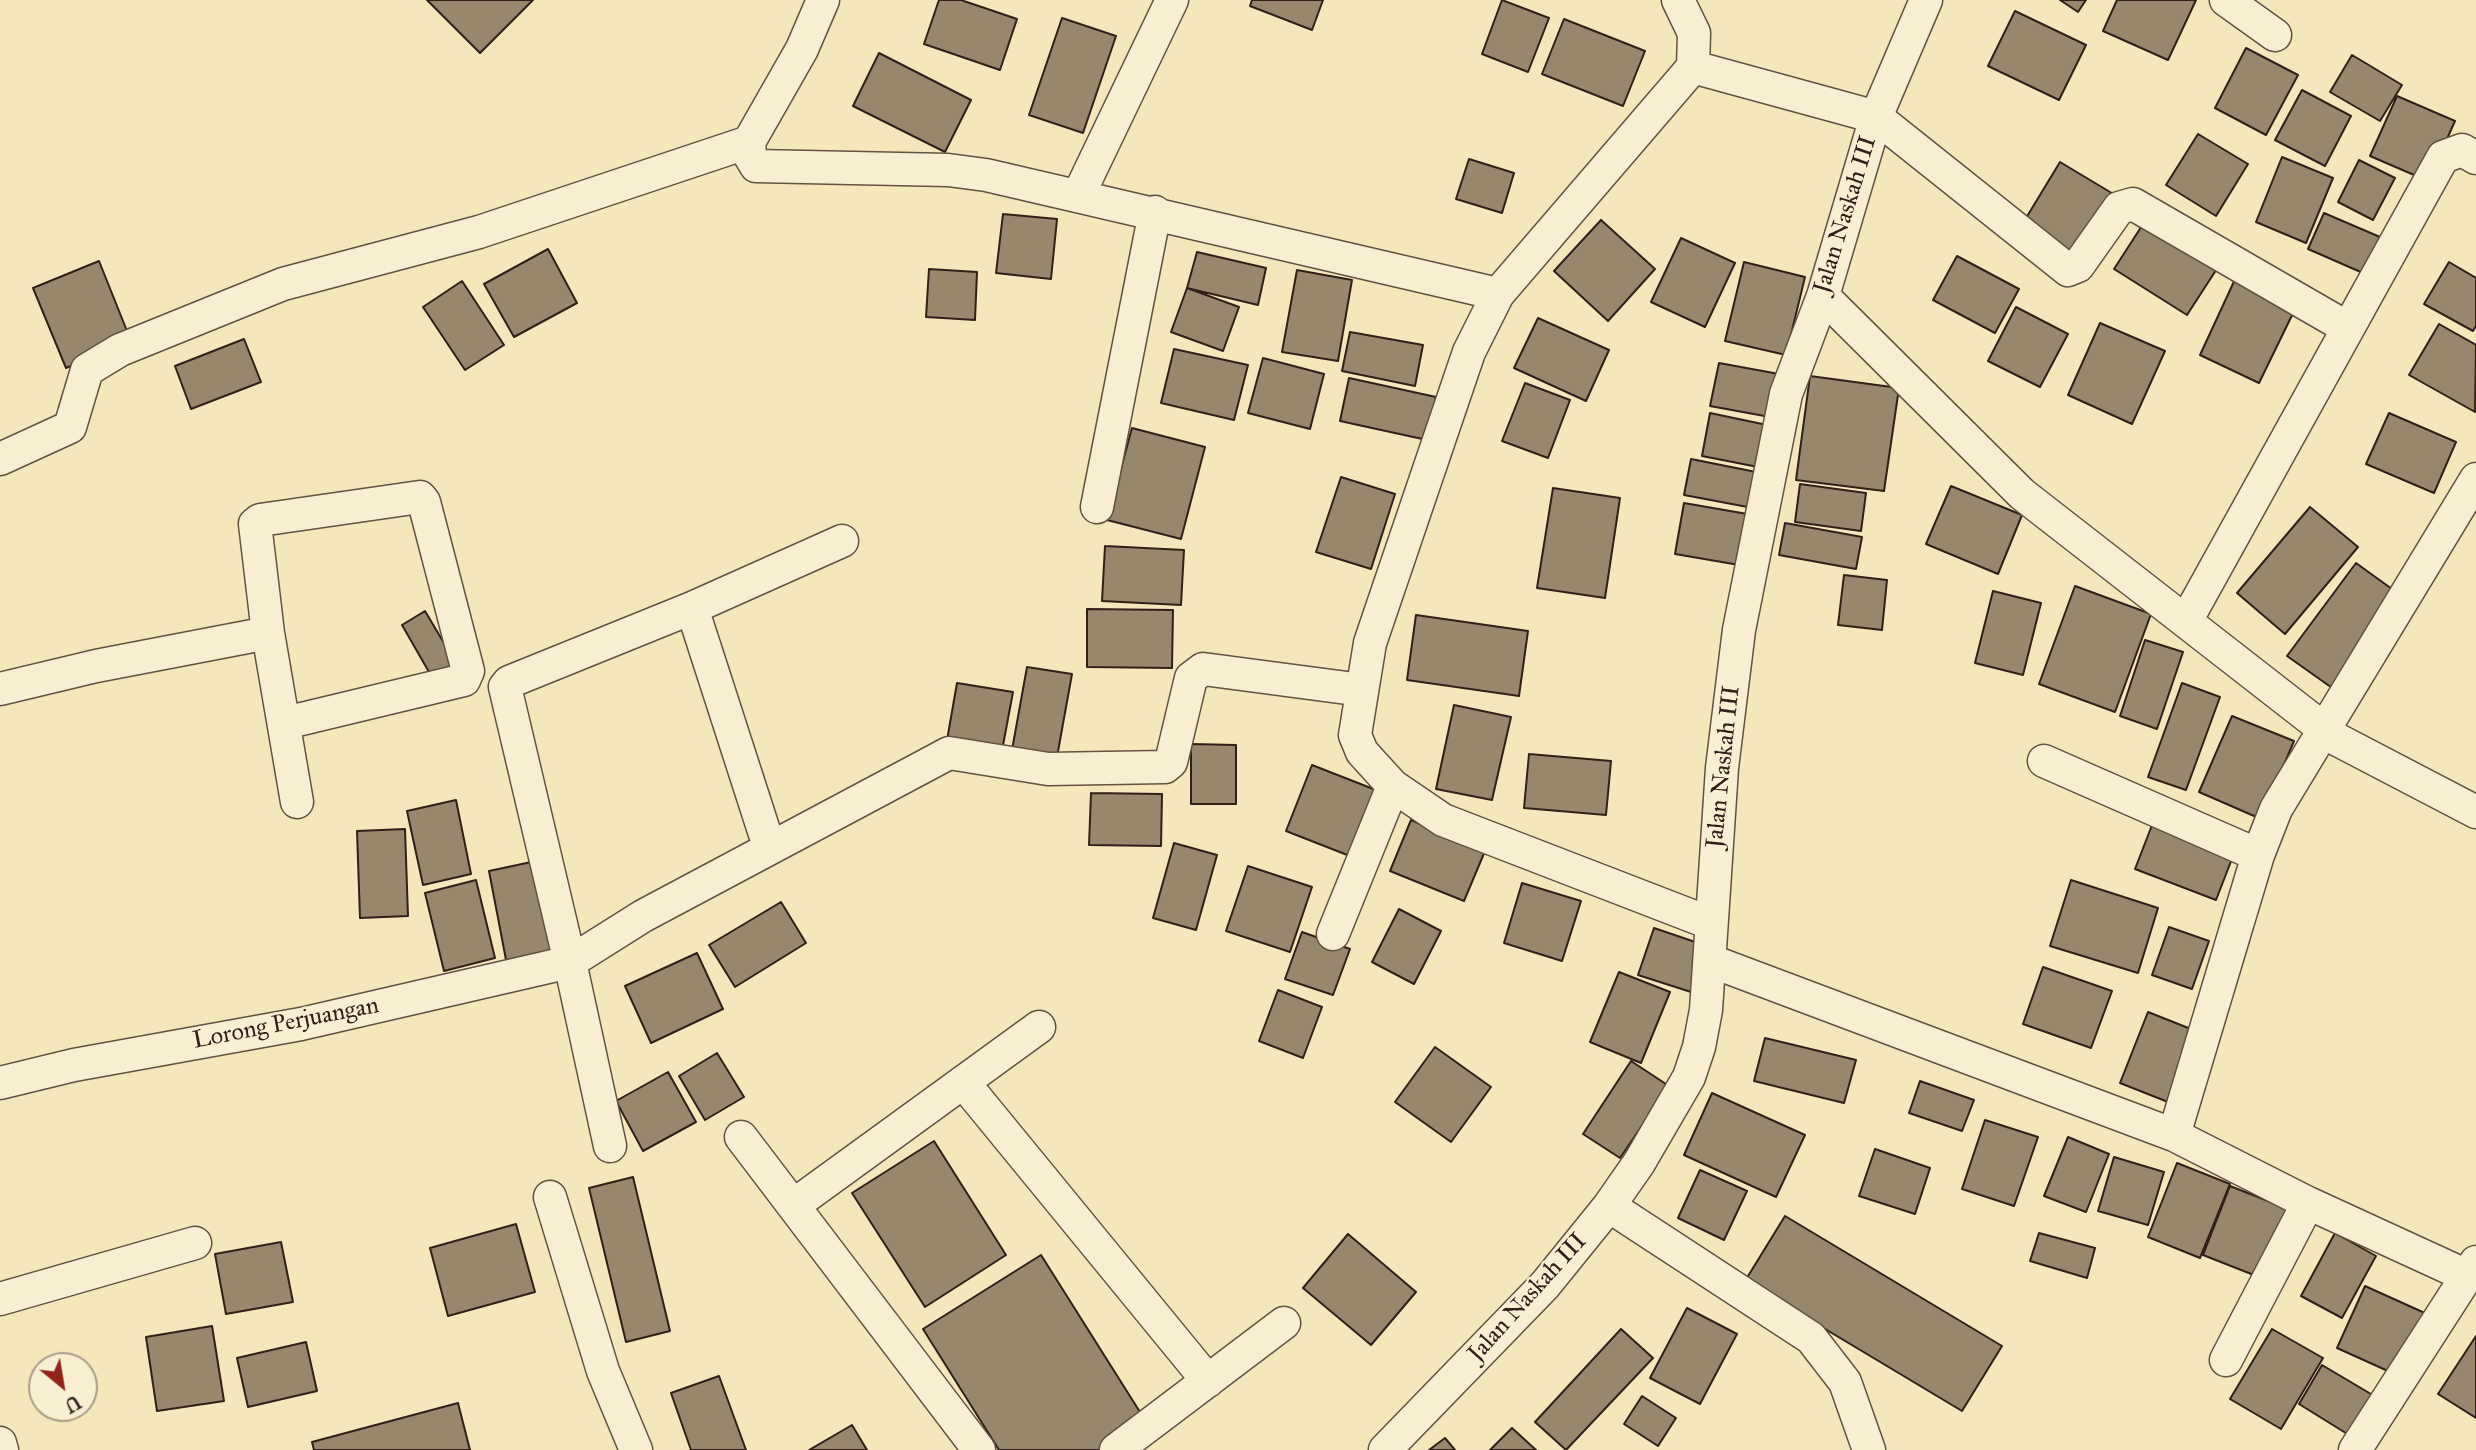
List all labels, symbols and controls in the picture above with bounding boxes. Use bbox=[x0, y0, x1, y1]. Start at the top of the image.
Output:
street label: Jalan Naskah III bbox=[1808, 133, 1884, 297]
street label: Jalan Naskah III bbox=[1701, 684, 1747, 850]
street label: Lorong Perjuangan bbox=[191, 992, 381, 1056]
street label: Jalan Naskah III bbox=[1463, 1228, 1593, 1368]
north arrow bbox=[28, 1352, 98, 1422]
text: U bbox=[61, 1390, 85, 1418]

